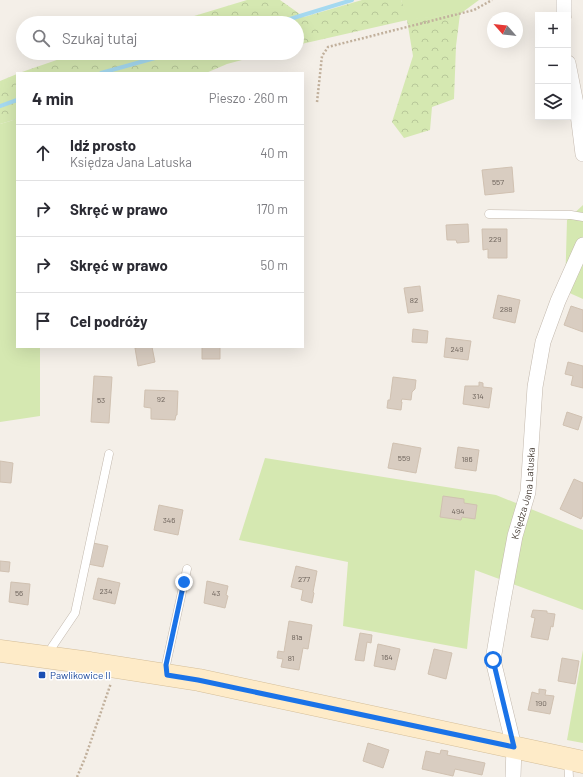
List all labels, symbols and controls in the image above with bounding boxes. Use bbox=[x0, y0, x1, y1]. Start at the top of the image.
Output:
north arrow bbox=[487, 12, 523, 48]
map controls bbox=[535, 12, 571, 120]
button: + bbox=[535, 12, 571, 48]
search box bbox=[16, 16, 304, 60]
icon: search bbox=[30, 27, 52, 49]
text: Szukaj tutaj bbox=[62, 29, 138, 47]
button: − bbox=[535, 48, 571, 84]
button: layers bbox=[535, 84, 571, 120]
text: 4 min bbox=[32, 88, 74, 108]
text: Pieszo · 260 m bbox=[209, 90, 288, 106]
text: Idź prosto bbox=[70, 136, 136, 154]
icon: ahead bbox=[32, 142, 54, 164]
text: 40 m bbox=[260, 145, 288, 161]
text: Księdza Jana Latuska bbox=[70, 154, 192, 170]
house number: 557 bbox=[492, 177, 504, 187]
icon: right bbox=[32, 198, 54, 220]
text: Skręć w prawo bbox=[70, 200, 168, 218]
text: 170 m bbox=[257, 201, 288, 217]
house number: 229 bbox=[489, 234, 501, 244]
icon: right bbox=[32, 254, 54, 276]
text: Skręć w prawo bbox=[70, 256, 168, 274]
text: 50 m bbox=[261, 257, 288, 273]
house number: 82 bbox=[410, 295, 418, 305]
house number: 288 bbox=[500, 304, 512, 314]
icon: arrive bbox=[32, 310, 54, 332]
text: Cel podróży bbox=[70, 312, 148, 330]
house number: 249 bbox=[451, 344, 463, 354]
house number: 314 bbox=[472, 391, 484, 401]
house number: 92 bbox=[157, 394, 165, 404]
house number: 53 bbox=[97, 395, 105, 405]
street label: Księdza Jana Latuska bbox=[508, 447, 537, 540]
house number: 559 bbox=[398, 453, 410, 463]
house number: 186 bbox=[461, 454, 473, 464]
house number: 494 bbox=[452, 506, 464, 516]
house number: 346 bbox=[163, 515, 175, 525]
route end bbox=[175, 573, 193, 591]
house number: 277 bbox=[298, 574, 310, 584]
house number: 234 bbox=[100, 586, 112, 596]
house number: 56 bbox=[15, 588, 23, 598]
house number: 43 bbox=[212, 588, 220, 598]
house number: 81a bbox=[292, 632, 302, 642]
route start bbox=[484, 651, 502, 669]
house number: 164 bbox=[381, 652, 393, 662]
house number: 81 bbox=[288, 653, 295, 663]
place label: Pawlikowice II bbox=[50, 669, 111, 681]
marker: Pawlikowice II bbox=[37, 670, 47, 680]
house number: 190 bbox=[535, 698, 547, 708]

